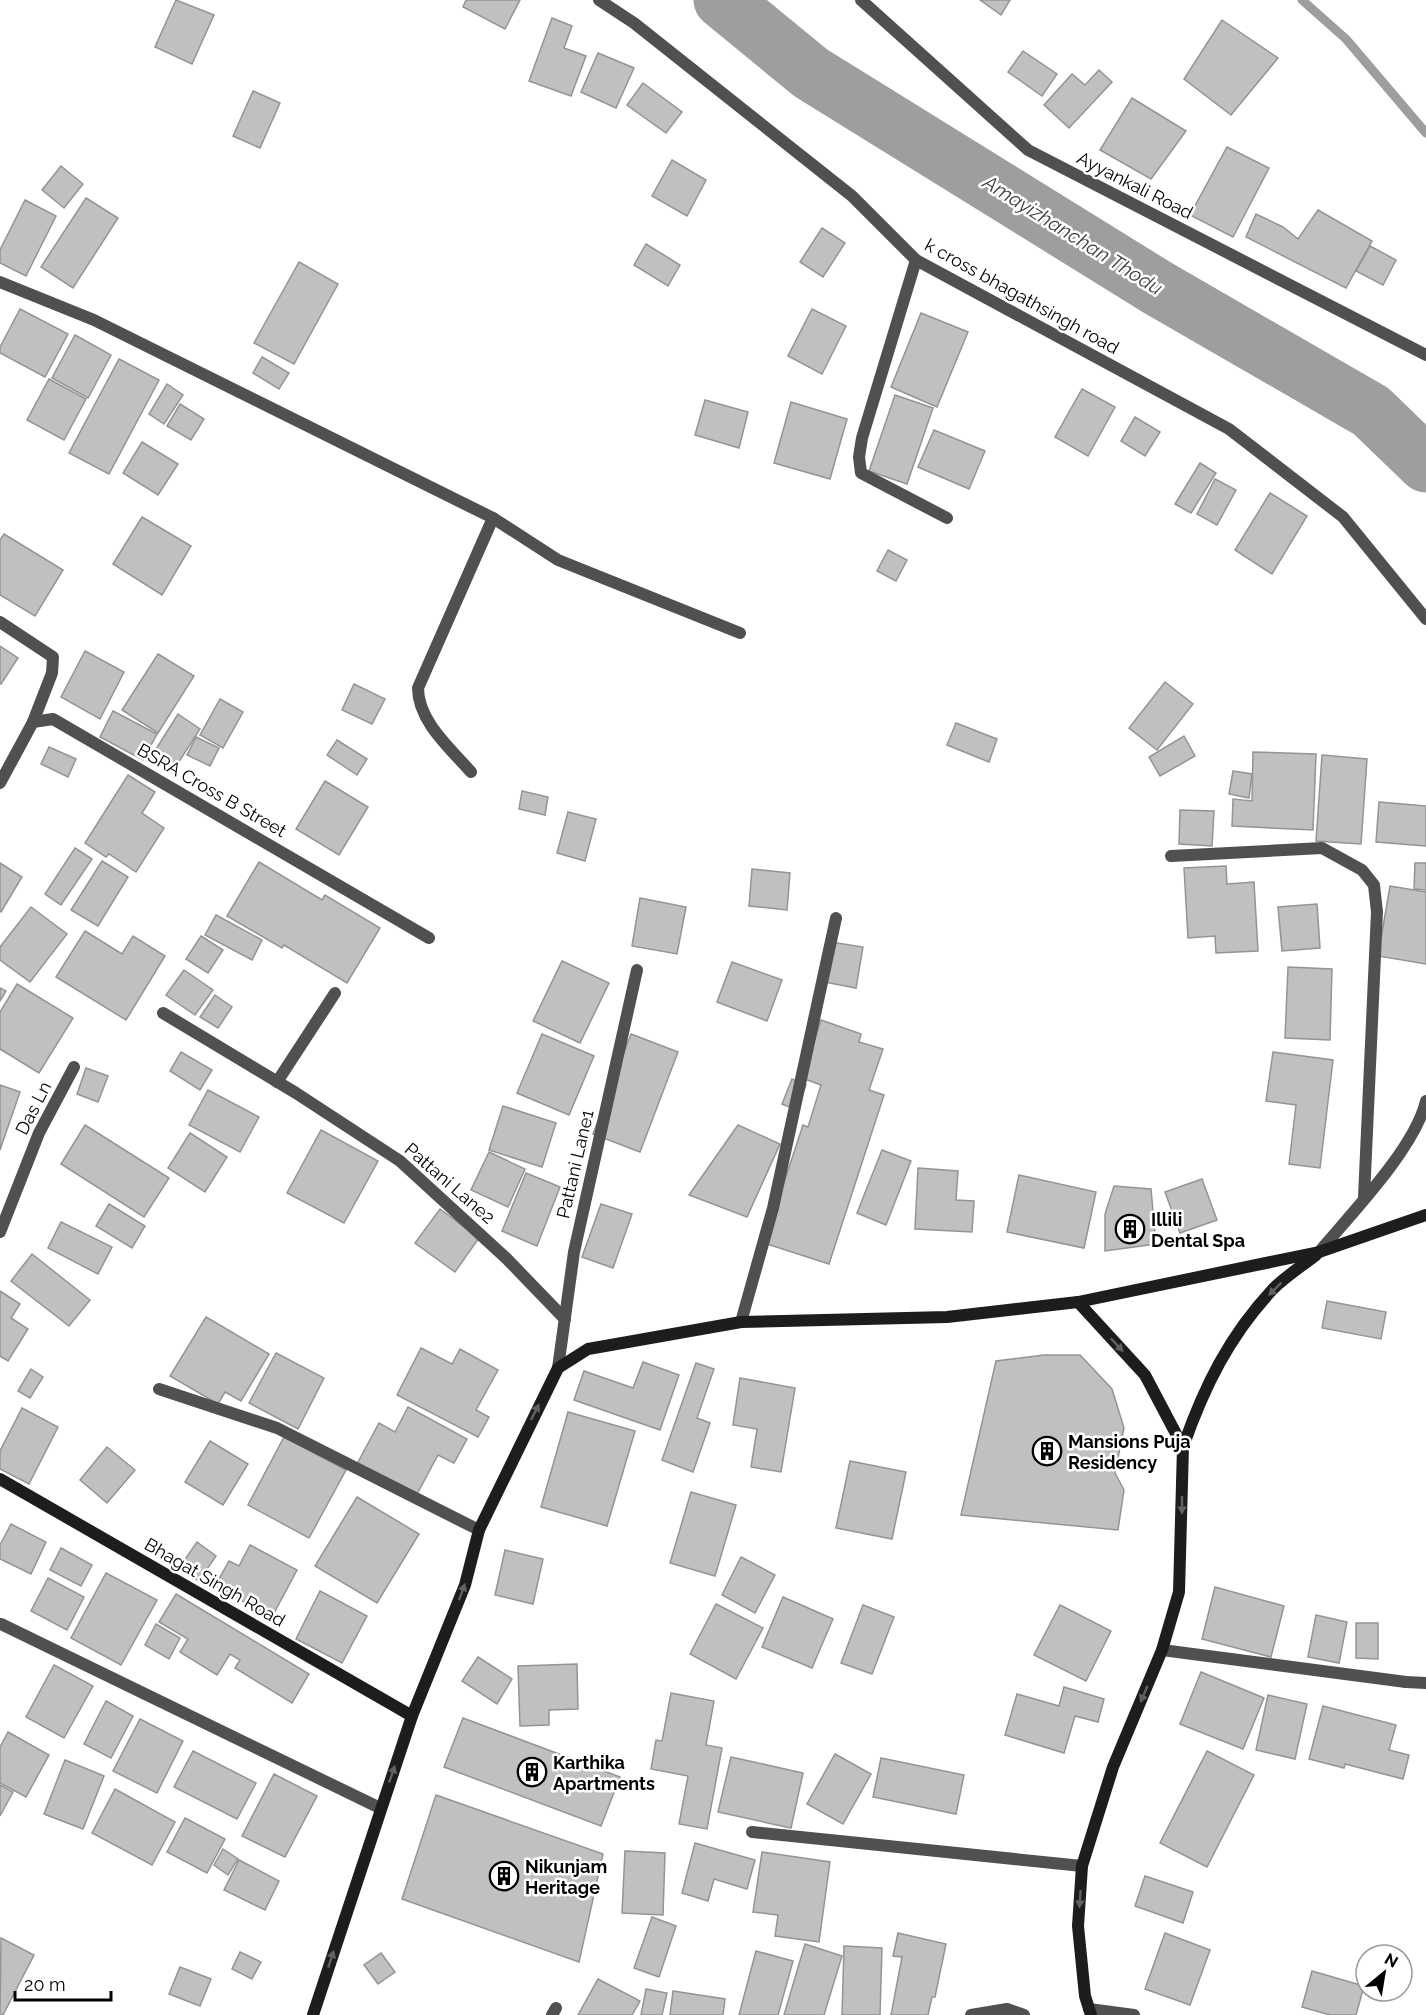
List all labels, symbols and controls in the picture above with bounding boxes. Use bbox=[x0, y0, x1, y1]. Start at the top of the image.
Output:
street label: Ayyankali Road bbox=[1074, 147, 1196, 223]
water label: Amayizhanchan Thodu bbox=[978, 169, 1167, 300]
street label: k cross bhagathsingh road bbox=[921, 234, 1123, 358]
street label: BSRA Cross B Street bbox=[134, 739, 290, 841]
street label: Das Ln bbox=[11, 1078, 55, 1138]
street label: Pattani Lane1 bbox=[552, 1107, 598, 1220]
street label: Pattani Lane2 bbox=[401, 1138, 499, 1228]
place label: Illili Dental Spa bbox=[1151, 1209, 1245, 1251]
building icon: Illili Dental Spa bbox=[1114, 1213, 1146, 1245]
one-way arrow bbox=[1268, 1282, 1282, 1296]
one-way arrow bbox=[1110, 1337, 1123, 1352]
one-way arrow bbox=[531, 1404, 540, 1421]
place label: Mansions Puja Residency bbox=[1068, 1431, 1191, 1473]
building icon: Mansions Puja Residency bbox=[1031, 1435, 1063, 1467]
one-way arrow bbox=[1177, 1496, 1187, 1515]
street label: Bhagat Singh Road bbox=[141, 1533, 289, 1631]
one-way arrow bbox=[457, 1583, 467, 1601]
one-way arrow bbox=[1139, 1685, 1149, 1703]
place label: Karthika Apartments bbox=[553, 1752, 655, 1794]
building icon: Karthika Apartments bbox=[516, 1756, 548, 1788]
one-way arrow bbox=[387, 1765, 397, 1783]
place label: Nikunjam Heritage bbox=[525, 1856, 607, 1898]
building icon: Nikunjam Heritage bbox=[488, 1860, 520, 1892]
one-way arrow bbox=[1075, 1889, 1084, 1908]
north arrow bbox=[1354, 1943, 1414, 2003]
text: N bbox=[1381, 1949, 1401, 1972]
one-way arrow bbox=[327, 1950, 336, 1968]
scale bar bbox=[15, 1964, 111, 2002]
text: 20 m bbox=[24, 1974, 66, 1995]

